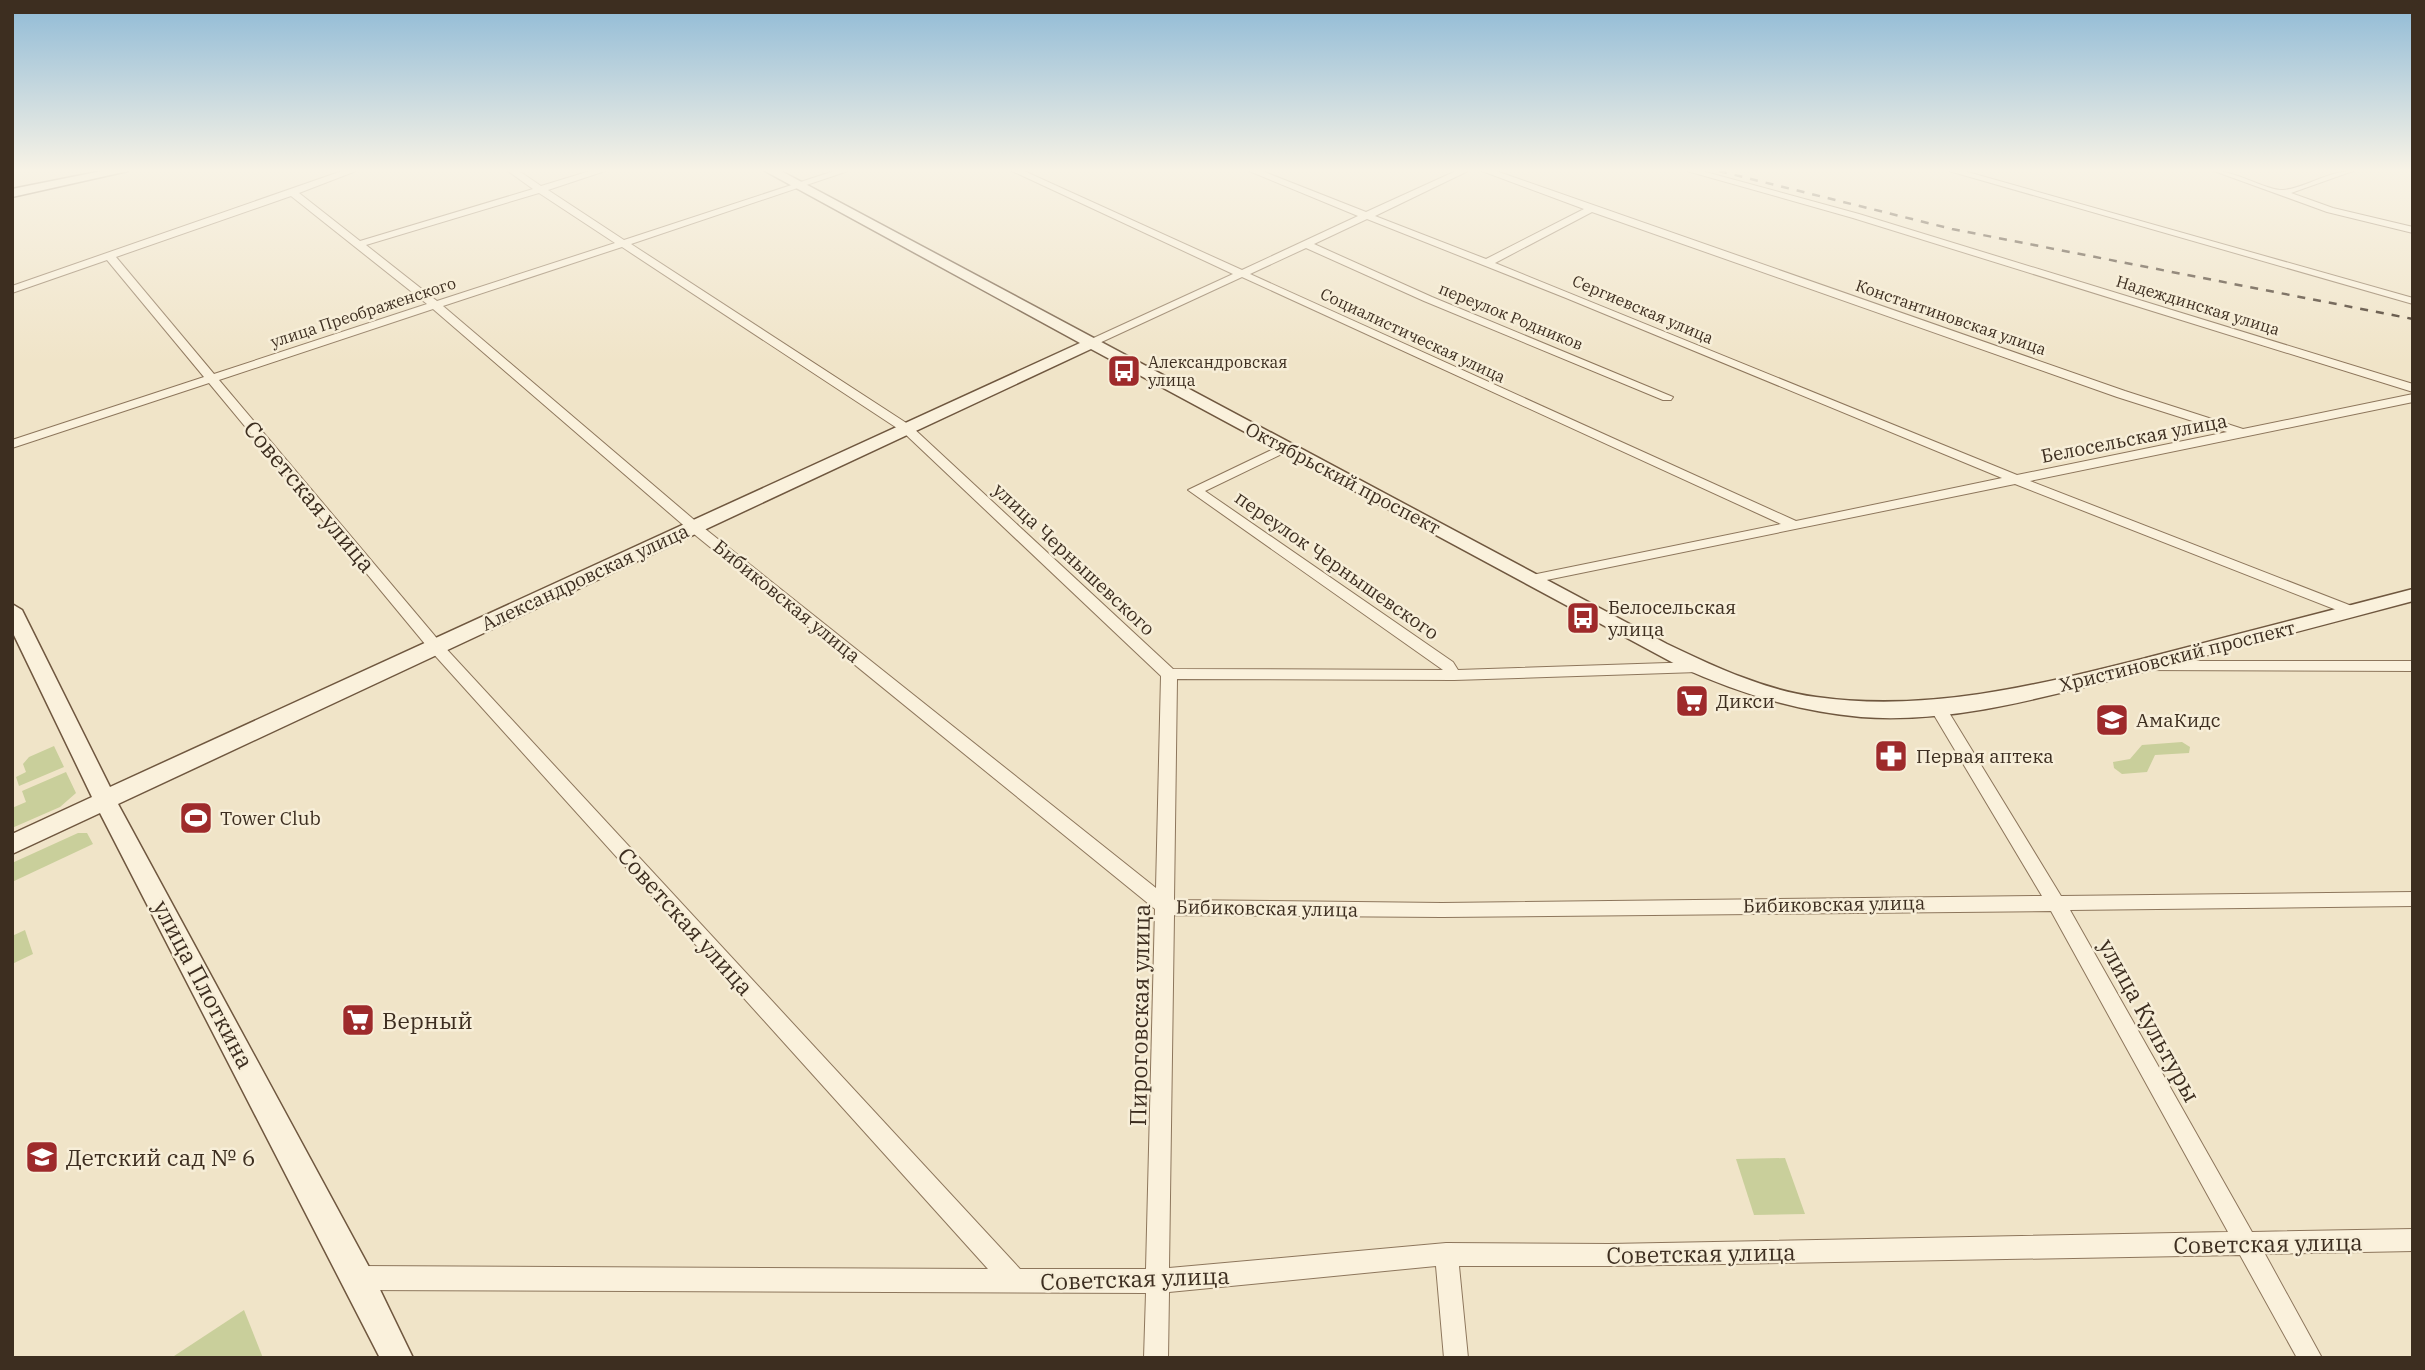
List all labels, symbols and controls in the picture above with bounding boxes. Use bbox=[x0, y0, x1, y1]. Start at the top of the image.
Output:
street label: Сергиевская улица bbox=[1570, 270, 1717, 348]
street label: Надеждинская улица bbox=[2114, 271, 2282, 339]
street label: улица Преображенского bbox=[268, 273, 458, 351]
street label: Константиновская улица bbox=[1853, 275, 2049, 359]
street label: переулок Родников bbox=[1436, 278, 1586, 354]
street label: Социалистическая улица bbox=[1317, 283, 1509, 387]
bus stop icon: Александровская улица bbox=[1105, 352, 1143, 390]
place label: Александровская улица bbox=[1148, 352, 1287, 390]
street label: Белосельская улица bbox=[2039, 408, 2229, 468]
street label: Советская улица bbox=[238, 414, 382, 578]
street label: Октябрьский проспект bbox=[1241, 416, 1445, 540]
street label: улица Чернышевского bbox=[988, 478, 1160, 640]
street label: переулок Чернышевского bbox=[1230, 485, 1444, 645]
street label: Александровская улица bbox=[477, 518, 693, 636]
street label: Бибиковская улица bbox=[709, 534, 865, 668]
place label: Белосельская улица bbox=[1608, 595, 1736, 641]
bus stop icon: Белосельская улица bbox=[1564, 599, 1602, 637]
street label: Христиновский проспект bbox=[2057, 615, 2298, 697]
supermarket icon: Дикси bbox=[1673, 682, 1711, 720]
place label: Дикси bbox=[1716, 689, 1775, 713]
school or university icon: АмаКидс bbox=[2093, 701, 2131, 739]
place label: АмаКидс bbox=[2136, 708, 2221, 732]
pharmacy icon: Первая аптека bbox=[1872, 737, 1910, 775]
place label: Первая аптека bbox=[1916, 744, 2054, 768]
sports icon: Tower Club bbox=[177, 799, 215, 837]
place label: Tower Club bbox=[220, 806, 321, 830]
street label: Советская улица bbox=[611, 841, 761, 1001]
street label: Бибиковская улица bbox=[1743, 890, 1925, 918]
street label: Бибиковская улица bbox=[1176, 894, 1358, 922]
street label: улица Плоткина bbox=[147, 895, 261, 1073]
street label: Пироговская улица bbox=[1122, 904, 1156, 1126]
street label: улица Культуры bbox=[2093, 933, 2207, 1107]
supermarket icon: Верный bbox=[339, 1001, 377, 1039]
place label: Верный bbox=[382, 1005, 473, 1035]
school or university icon: Детский сад № 6 bbox=[23, 1138, 61, 1176]
place label: Детский сад № 6 bbox=[66, 1142, 256, 1172]
street label: Советская улица bbox=[2173, 1226, 2363, 1260]
street label: Советская улица bbox=[1606, 1236, 1796, 1270]
street label: Советская улица bbox=[1040, 1260, 1230, 1296]

